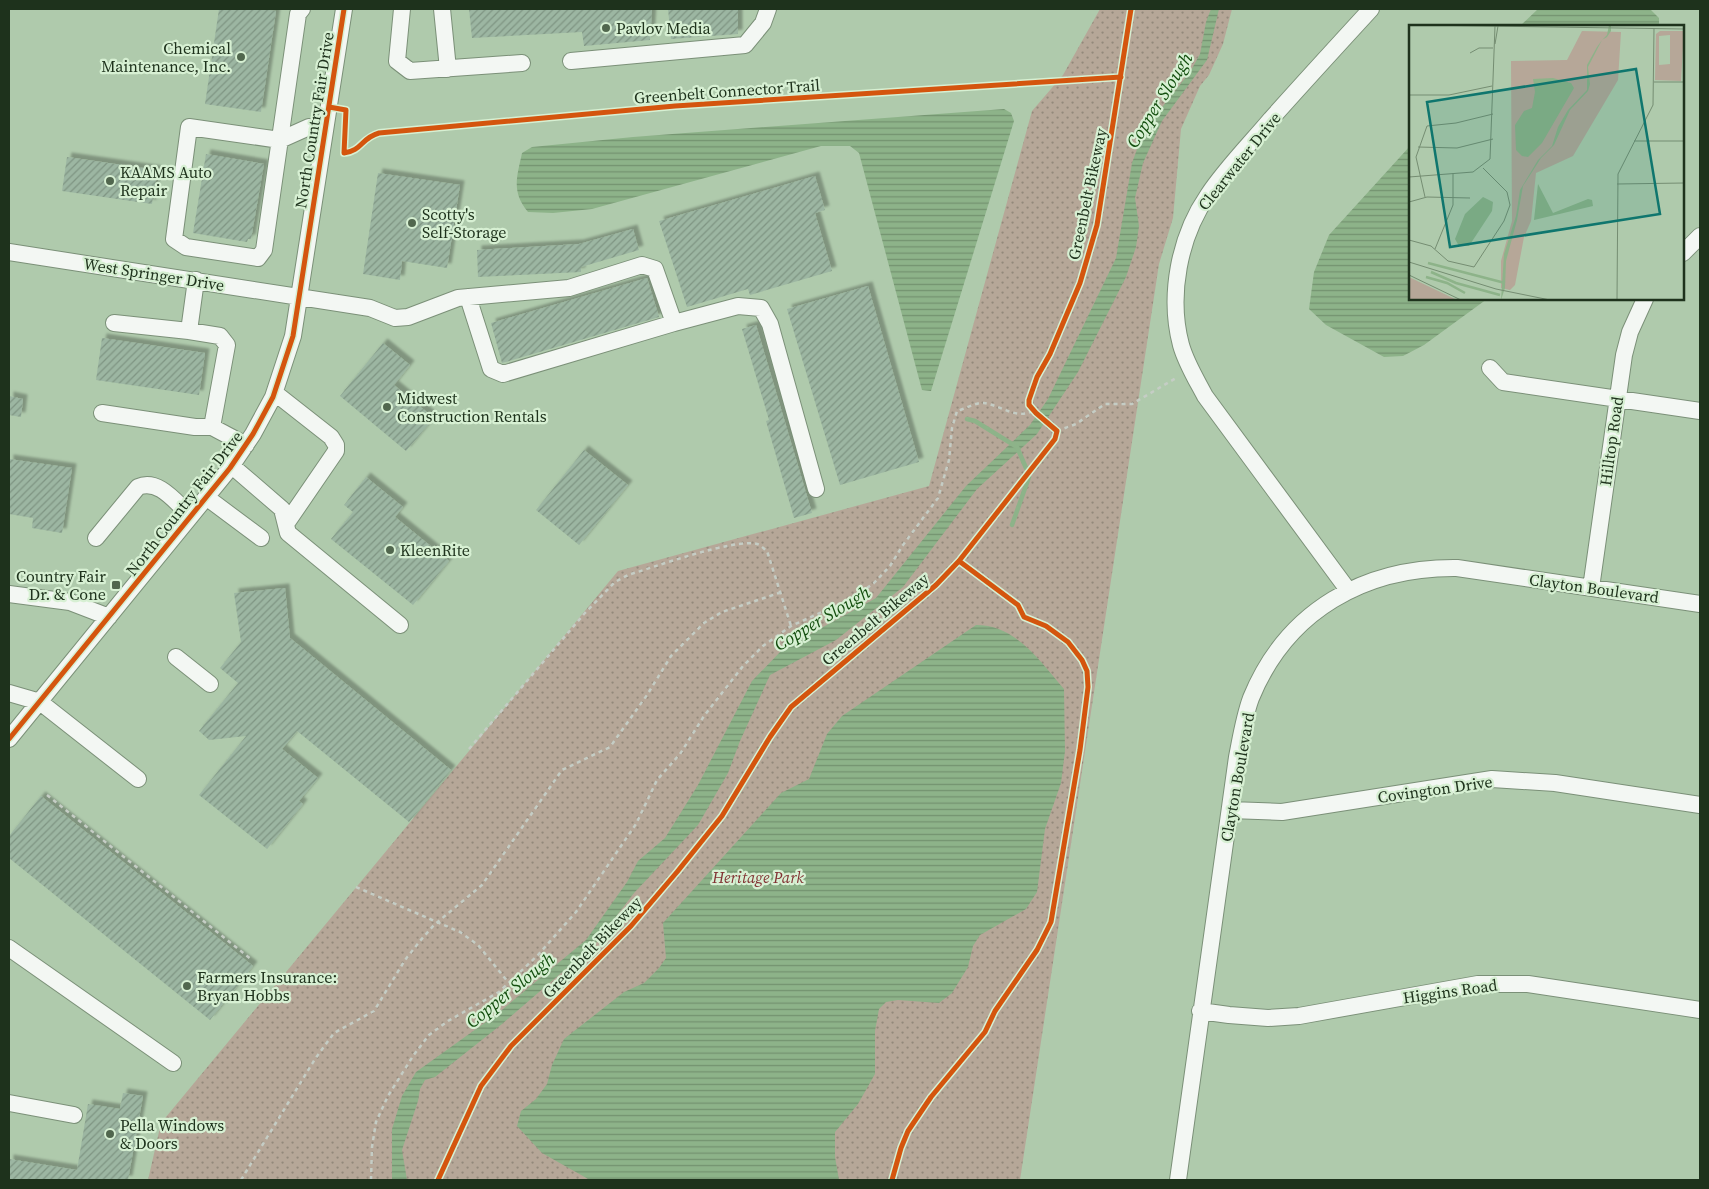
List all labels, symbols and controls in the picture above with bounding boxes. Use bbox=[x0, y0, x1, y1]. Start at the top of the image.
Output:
place label: Pavlov Media bbox=[616, 17, 711, 39]
marker: Pavlov Media bbox=[600, 22, 612, 34]
inset map bbox=[1409, 25, 1684, 300]
street label: North Country Fair Drive bbox=[289, 30, 339, 210]
place label: Chemical Maintenance, Inc. bbox=[101, 37, 231, 77]
water label: Copper Slough bbox=[1120, 47, 1198, 152]
marker: Chemical Maintenance, Inc. bbox=[235, 51, 247, 63]
street label: Greenbelt Connector Trail bbox=[633, 74, 821, 108]
street label: Clearwater Drive bbox=[1193, 107, 1285, 215]
street label: Greenbelt Bikeway bbox=[1062, 125, 1112, 262]
place label: KAAMS Auto Repair bbox=[120, 161, 212, 201]
marker: KAAMS Auto Repair bbox=[104, 175, 116, 187]
place label: Scotty's Self-Storage bbox=[422, 203, 507, 243]
marker: Scotty's Self-Storage bbox=[406, 217, 418, 229]
street label: West Springer Drive bbox=[82, 252, 226, 296]
place label: Midwest Construction Rentals bbox=[397, 387, 547, 427]
street label: Hilltop Road bbox=[1594, 395, 1628, 487]
marker: Midwest Construction Rentals bbox=[381, 401, 393, 413]
street label: North Country Fair Drive bbox=[120, 426, 248, 580]
place label: KleenRite bbox=[400, 539, 470, 561]
marker: KleenRite bbox=[384, 544, 396, 556]
place label: Country Fair Dr. & Cone bbox=[16, 565, 106, 605]
street label: Greenbelt Bikeway bbox=[817, 567, 934, 670]
street label: Clayton Boulevard bbox=[1528, 568, 1660, 608]
marker: Country Fair Dr. & Cone bbox=[110, 579, 122, 591]
water label: Copper Slough bbox=[769, 579, 875, 657]
street label: Clayton Boulevard bbox=[1215, 711, 1259, 843]
street label: Covington Drive bbox=[1376, 770, 1494, 808]
park label: Heritage Park bbox=[711, 866, 804, 888]
street label: Greenbelt Bikeway bbox=[538, 891, 647, 1003]
water label: Copper Slough bbox=[460, 946, 560, 1034]
place label: Farmers Insurance: Bryan Hobbs bbox=[197, 966, 337, 1006]
street label: Higgins Road bbox=[1401, 973, 1499, 1009]
marker: Farmers Insurance: Bryan Hobbs bbox=[181, 980, 193, 992]
place label: Pella Windows & Doors bbox=[120, 1114, 224, 1154]
marker: Pella Windows & Doors bbox=[104, 1128, 116, 1140]

